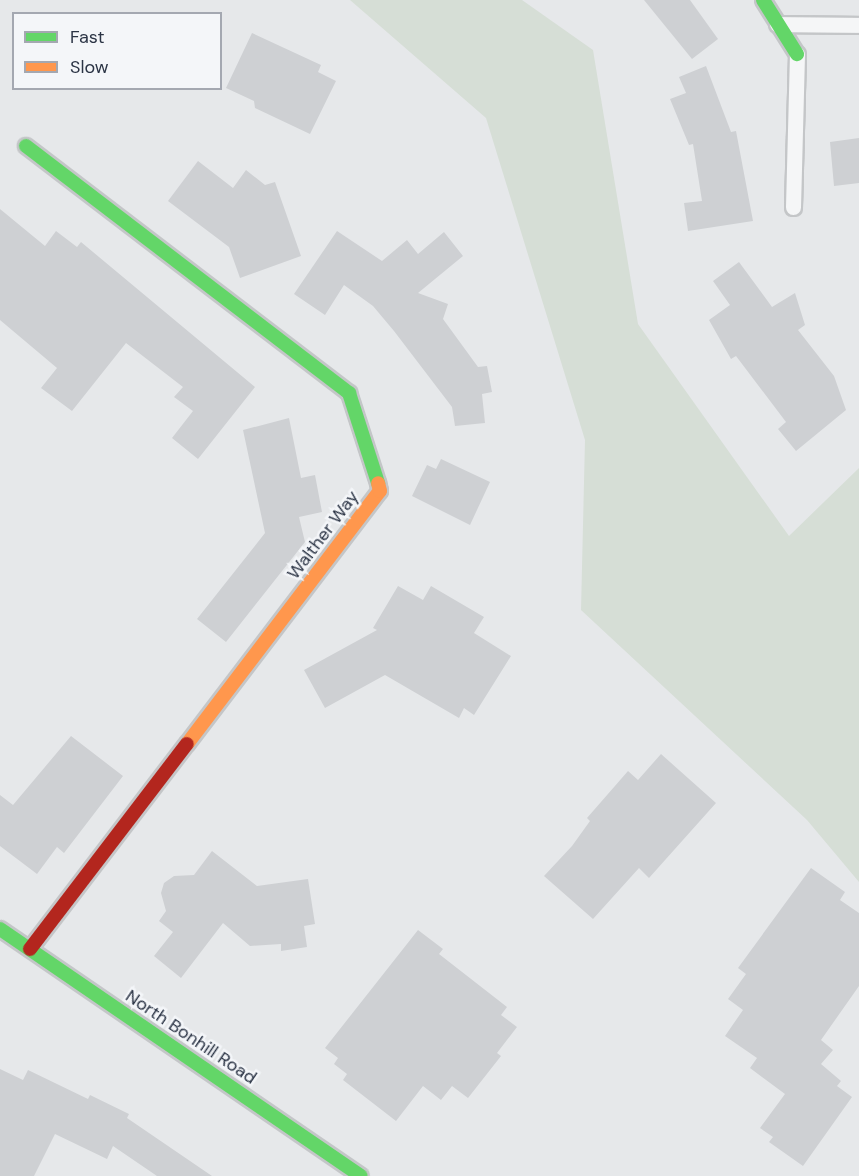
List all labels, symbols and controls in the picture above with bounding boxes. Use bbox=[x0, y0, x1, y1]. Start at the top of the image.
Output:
legend bbox=[12, 12, 222, 90]
text: Fast bbox=[70, 25, 105, 49]
text: Slow bbox=[70, 55, 109, 79]
street label: Walther Way bbox=[283, 486, 363, 584]
street label: North Bonhill Road bbox=[121, 985, 261, 1089]

